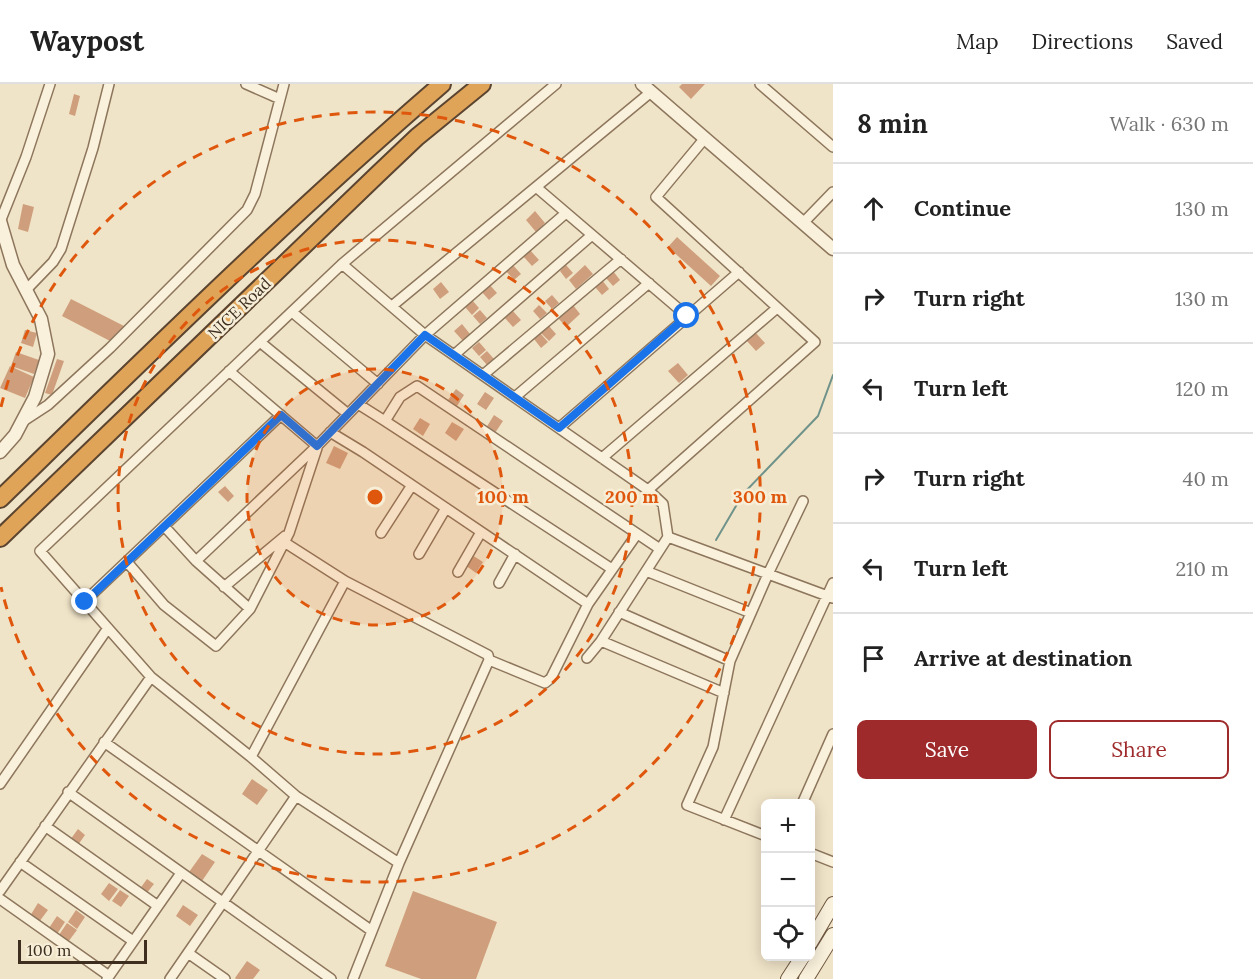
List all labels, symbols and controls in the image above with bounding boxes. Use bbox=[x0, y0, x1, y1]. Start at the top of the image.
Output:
text: Waypost bbox=[30, 23, 144, 59]
text: Map bbox=[956, 28, 999, 55]
text: Directions bbox=[1032, 28, 1133, 55]
text: Saved bbox=[1166, 28, 1223, 55]
text: 8 min bbox=[857, 107, 928, 140]
text: Walk · 630 m bbox=[1110, 111, 1229, 136]
icon: ahead bbox=[857, 192, 890, 225]
text: Continue bbox=[914, 194, 1011, 222]
text: 130 m bbox=[1175, 196, 1229, 221]
street label: NICE Road bbox=[203, 273, 275, 343]
icon: right bbox=[857, 282, 890, 315]
text: Turn right bbox=[914, 284, 1025, 312]
text: 130 m bbox=[1175, 286, 1229, 311]
route start bbox=[673, 302, 699, 328]
icon: left bbox=[857, 372, 890, 405]
text: Turn left bbox=[914, 374, 1008, 402]
text: 120 m bbox=[1175, 376, 1229, 401]
icon: right bbox=[857, 462, 890, 495]
text: Turn right bbox=[914, 464, 1025, 492]
text: 40 m bbox=[1183, 466, 1229, 491]
text: 100 m bbox=[477, 485, 529, 508]
text: 200 m bbox=[605, 485, 659, 508]
text: 300 m bbox=[733, 485, 788, 508]
centre of rings bbox=[365, 487, 385, 507]
icon: left bbox=[857, 552, 890, 585]
text: Turn left bbox=[914, 554, 1008, 582]
text: 210 m bbox=[1175, 556, 1229, 581]
route end bbox=[71, 588, 97, 614]
icon: arrive bbox=[857, 642, 890, 675]
text: Arrive at destination bbox=[914, 644, 1132, 672]
button: Save bbox=[857, 720, 1037, 779]
button: Share bbox=[1049, 720, 1229, 779]
map controls bbox=[761, 799, 815, 961]
button: + bbox=[761, 799, 815, 853]
button: − bbox=[761, 853, 815, 907]
button: locate bbox=[761, 907, 815, 961]
scale bar bbox=[18, 937, 147, 964]
text: 100 m bbox=[27, 940, 71, 960]

